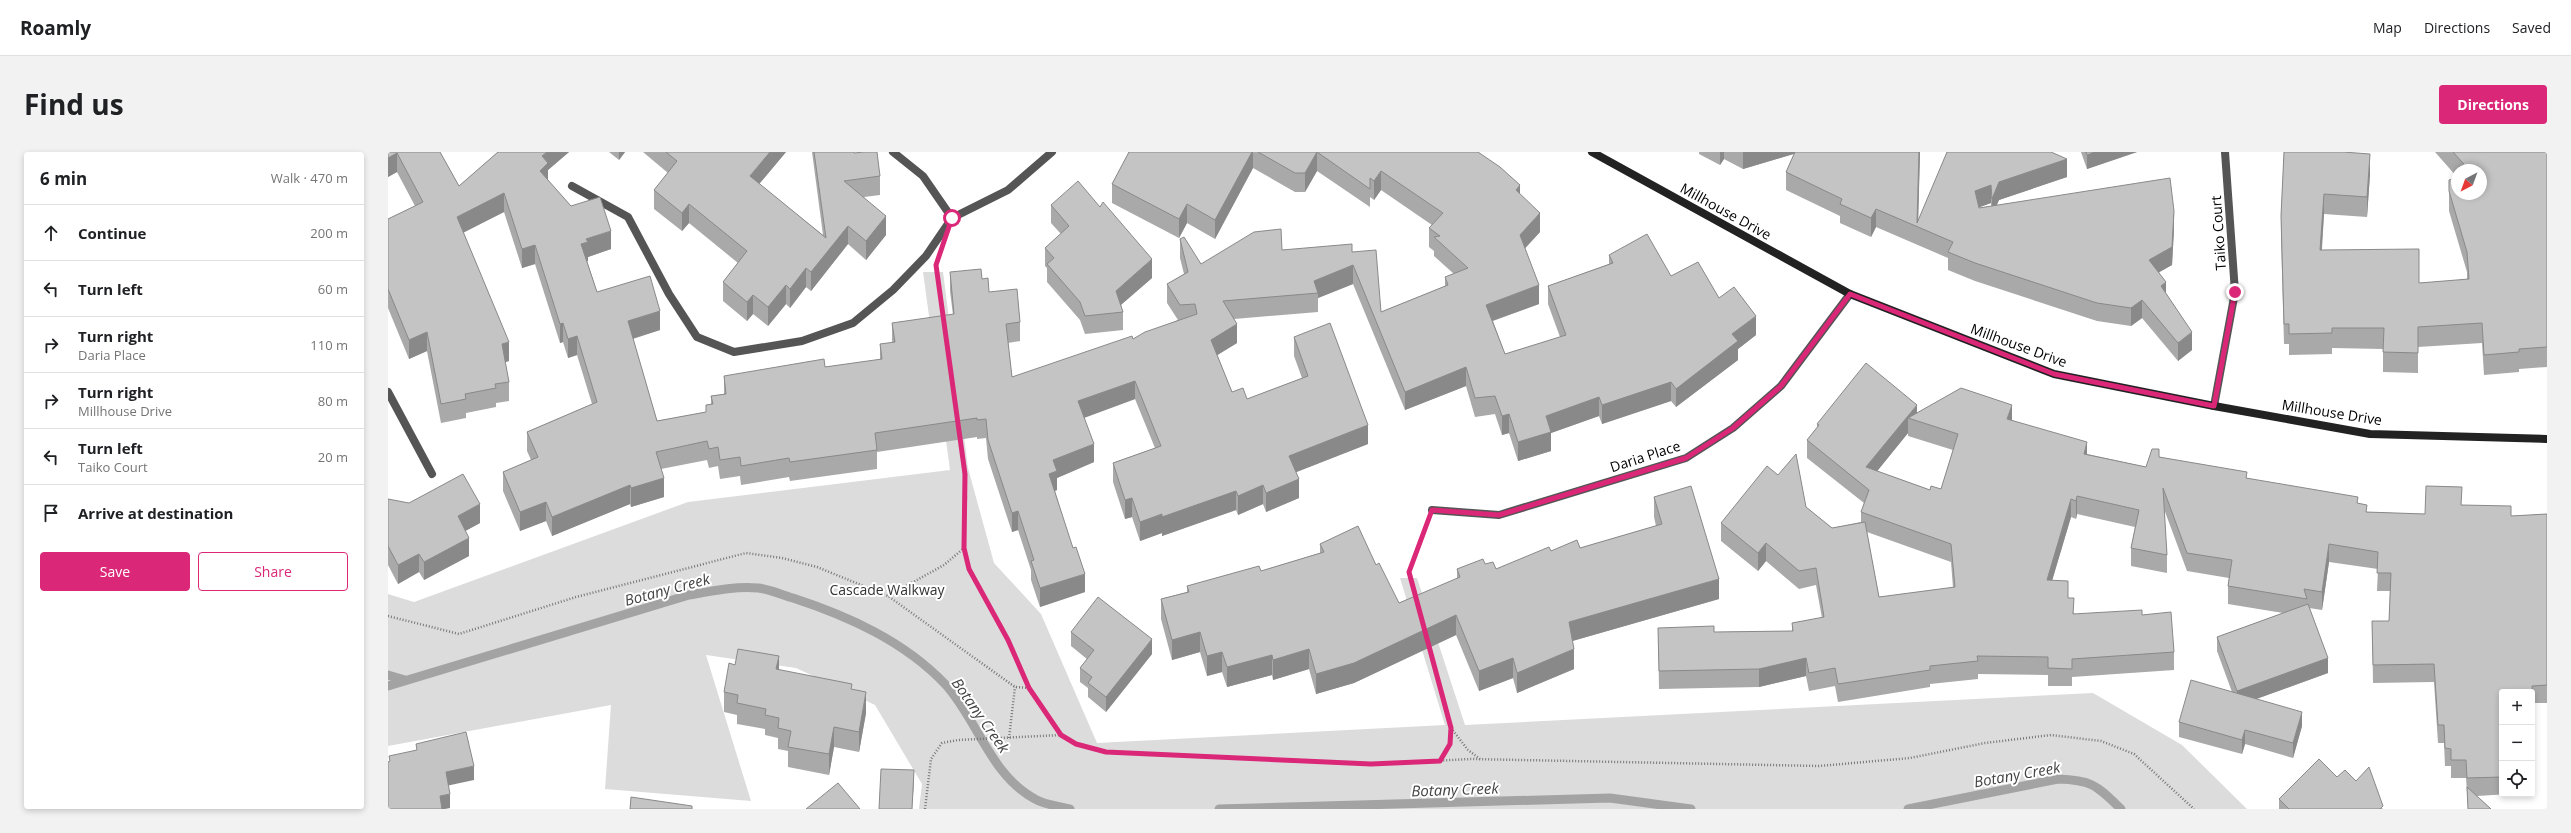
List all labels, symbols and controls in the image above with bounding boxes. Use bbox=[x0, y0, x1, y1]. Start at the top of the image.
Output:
text: Roamly bbox=[20, 15, 91, 41]
text: Map bbox=[2373, 18, 2402, 37]
text: Directions bbox=[2424, 18, 2490, 37]
text: Saved bbox=[2512, 18, 2551, 37]
text: Find us bbox=[24, 85, 124, 123]
button: Directions bbox=[2439, 85, 2547, 124]
north arrow bbox=[2451, 164, 2487, 200]
text: 6 min bbox=[40, 167, 87, 190]
text: Walk · 470 m bbox=[271, 169, 348, 187]
street label: Millhouse Drive bbox=[1677, 178, 1775, 244]
street label: Taiko Court bbox=[2206, 195, 2230, 271]
route start bbox=[943, 209, 961, 227]
icon: ahead bbox=[40, 222, 62, 244]
text: Continue bbox=[78, 223, 146, 243]
text: 200 m bbox=[310, 224, 348, 242]
icon: left bbox=[40, 278, 62, 300]
text: Turn left bbox=[78, 279, 143, 299]
text: 60 m bbox=[318, 280, 348, 298]
route end bbox=[2226, 283, 2244, 301]
street label: Millhouse Drive bbox=[1968, 319, 2070, 371]
text: Turn right bbox=[78, 326, 153, 346]
icon: right bbox=[40, 334, 62, 356]
text: 110 m bbox=[310, 336, 348, 354]
text: Daria Place bbox=[78, 346, 146, 364]
text: Turn right bbox=[78, 382, 153, 402]
icon: right bbox=[40, 390, 62, 412]
text: 80 m bbox=[318, 392, 348, 410]
street label: Millhouse Drive bbox=[2281, 395, 2384, 429]
text: Millhouse Drive bbox=[78, 402, 172, 420]
street label: Daria Place bbox=[1607, 436, 1683, 476]
text: Turn left bbox=[78, 438, 143, 458]
icon: left bbox=[40, 446, 62, 468]
text: 20 m bbox=[318, 448, 348, 466]
text: Taiko Court bbox=[78, 458, 148, 476]
icon: arrive bbox=[40, 502, 62, 524]
text: Arrive at destination bbox=[78, 503, 233, 523]
button: Save bbox=[40, 552, 190, 591]
button: Share bbox=[198, 552, 348, 591]
water label: Botany Creek bbox=[622, 568, 712, 610]
park label: Cascade Walkway bbox=[829, 580, 946, 599]
water label: Botany Creek bbox=[948, 673, 1015, 757]
map controls bbox=[2499, 689, 2535, 797]
button: + bbox=[2499, 689, 2535, 725]
button: − bbox=[2499, 725, 2535, 761]
water label: Botany Creek bbox=[1972, 756, 2062, 791]
button: locate bbox=[2499, 761, 2535, 797]
water label: Botany Creek bbox=[1411, 777, 1500, 801]

